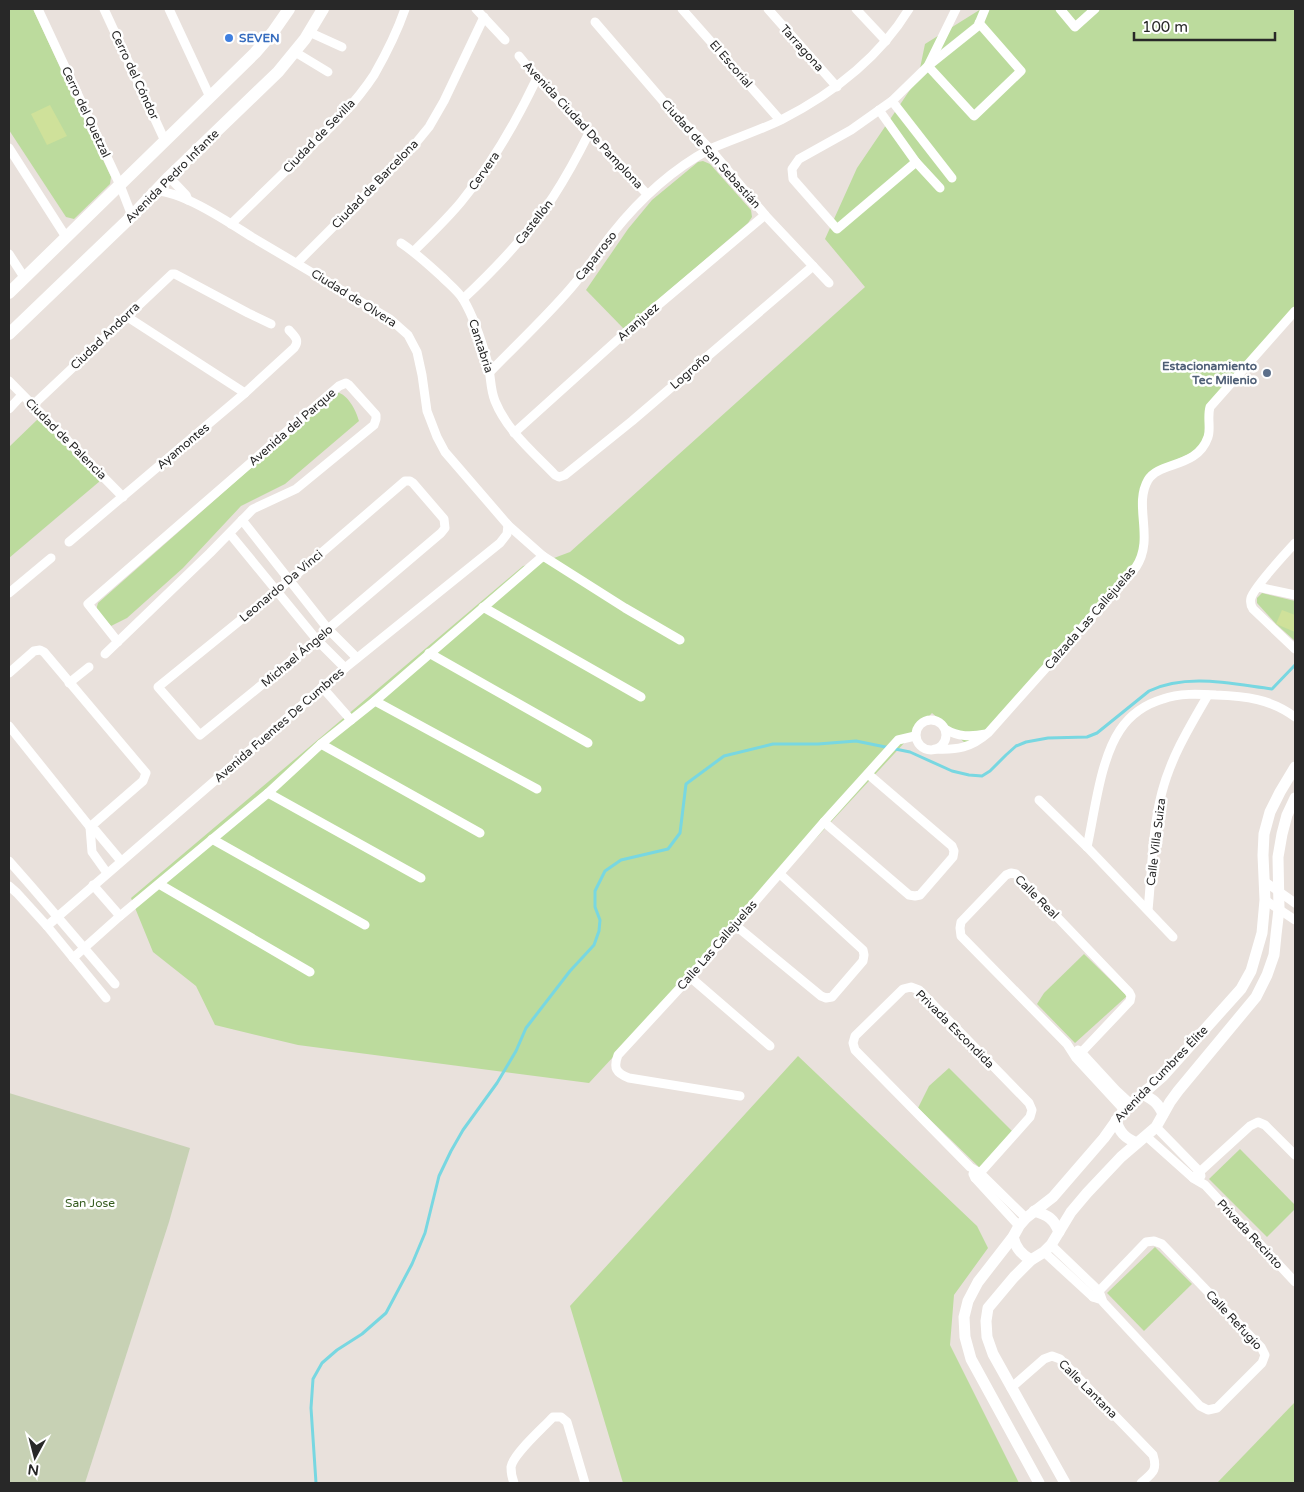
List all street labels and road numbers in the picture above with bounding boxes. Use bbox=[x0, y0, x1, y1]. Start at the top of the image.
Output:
street label: Tarragona bbox=[777, 22, 827, 74]
street label: Cerro del Cóndor bbox=[108, 28, 162, 122]
street label: El Escorial bbox=[707, 37, 755, 91]
street label: Avenida Ciudad De Pamplona bbox=[520, 58, 646, 192]
street label: Cerro del Quetzal bbox=[59, 64, 113, 160]
street label: Ciudad de Sevilla bbox=[280, 96, 358, 176]
street label: Ciudad de San Sebastián bbox=[658, 97, 764, 211]
street label: Avenida Pedro Infante bbox=[122, 126, 222, 226]
street label: Ciudad de Barcelona bbox=[329, 137, 421, 231]
street label: Cervera bbox=[466, 149, 502, 193]
street label: Castellón bbox=[512, 197, 556, 247]
street label: Caparroso bbox=[572, 229, 620, 283]
street label: Ciudad de Olvera bbox=[309, 266, 399, 330]
street label: Ciudad Andorra bbox=[68, 299, 142, 373]
street label: Aranjuez bbox=[614, 300, 662, 344]
street label: Cantabria bbox=[466, 317, 496, 375]
street label: Logroño bbox=[667, 350, 713, 392]
street label: Avenida del Parque bbox=[246, 385, 338, 468]
street label: Ciudad de Palencia bbox=[23, 396, 109, 482]
street label: Ayamontes bbox=[154, 420, 212, 472]
street label: Leonardo Da Vinci bbox=[237, 547, 325, 625]
street label: Calzada Las Callejuelas bbox=[1042, 564, 1138, 672]
street label: Michael Ángelo bbox=[259, 622, 335, 690]
street label: Avenida Fuentes De Cumbres bbox=[211, 665, 347, 785]
street label: Calle Villa Suiza bbox=[1144, 797, 1168, 887]
street label: Calle Real bbox=[1012, 872, 1062, 922]
street label: Calle Las Callejuelas bbox=[674, 897, 760, 993]
street label: Privada Escondida bbox=[913, 987, 997, 1071]
street label: Avenida Cumbres Élite bbox=[1111, 1023, 1211, 1125]
street label: Privada Recinto bbox=[1214, 1196, 1286, 1272]
street label: Calle Refugio bbox=[1203, 1287, 1265, 1353]
street label: Calle Lantana bbox=[1056, 1357, 1120, 1421]

